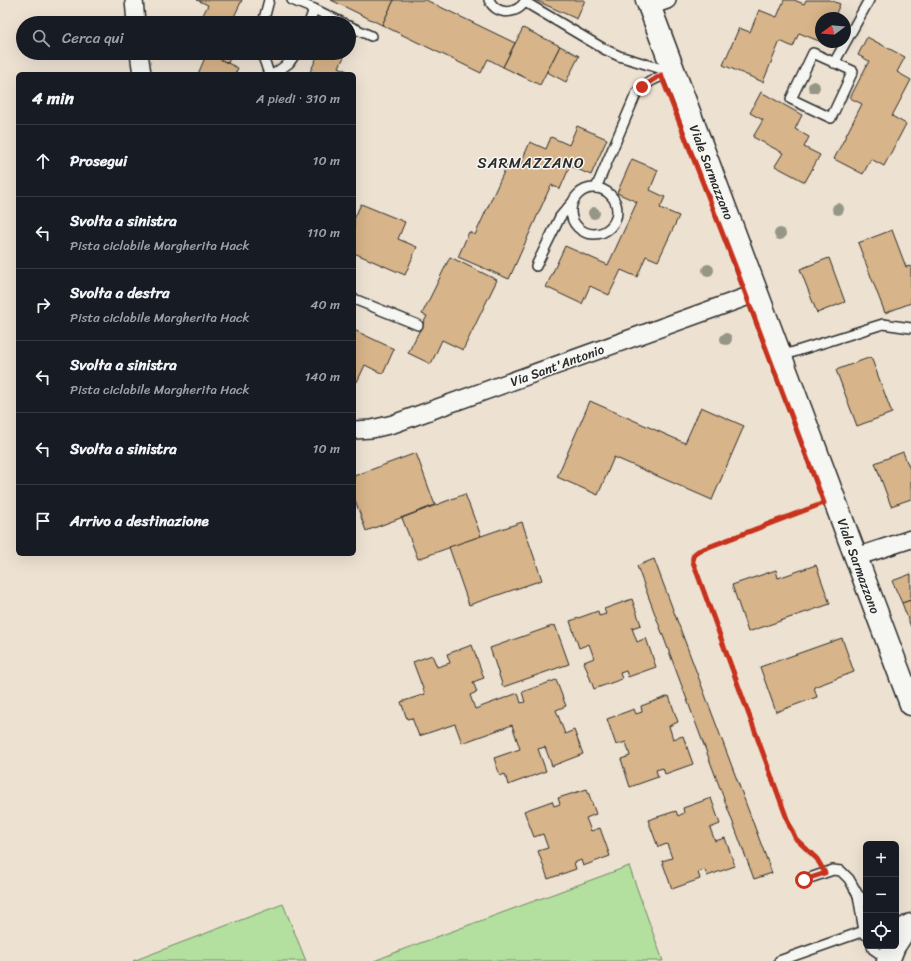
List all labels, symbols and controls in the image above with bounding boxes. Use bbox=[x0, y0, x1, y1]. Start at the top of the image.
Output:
north arrow bbox=[815, 12, 851, 48]
search box bbox=[16, 16, 356, 60]
text: Cerca qui bbox=[62, 25, 124, 51]
icon: search bbox=[30, 27, 52, 49]
route end bbox=[633, 78, 651, 96]
text: 4 min bbox=[32, 83, 74, 113]
text: A piedi · 310 m bbox=[256, 87, 340, 110]
street label: Viale Sarmazzano bbox=[683, 121, 740, 223]
text: Prosegui bbox=[70, 148, 127, 174]
text: 10 m bbox=[313, 149, 340, 172]
icon: ahead bbox=[32, 150, 54, 172]
district label: SARMAZZANO bbox=[477, 150, 585, 176]
text: Svolta a sinistra bbox=[70, 208, 177, 234]
text: 110 m bbox=[307, 221, 340, 244]
icon: left bbox=[32, 222, 54, 244]
text: Pista ciclabile Margherita Hack bbox=[70, 234, 249, 257]
text: Svolta a destra bbox=[70, 280, 169, 306]
text: 40 m bbox=[310, 293, 340, 316]
icon: right bbox=[32, 294, 54, 316]
text: Pista ciclabile Margherita Hack bbox=[70, 306, 249, 329]
street label: Via Sant'Antonio bbox=[507, 338, 608, 393]
text: Svolta a sinistra bbox=[70, 352, 177, 378]
text: 140 m bbox=[305, 365, 340, 388]
icon: left bbox=[32, 366, 54, 388]
text: Pista ciclabile Margherita Hack bbox=[70, 378, 249, 401]
text: Svolta a sinistra bbox=[70, 436, 177, 462]
text: 10 m bbox=[313, 437, 340, 460]
icon: left bbox=[32, 438, 54, 460]
text: Arrivo a destinazione bbox=[70, 508, 209, 534]
icon: arrive bbox=[32, 510, 54, 532]
street label: Viale Sarmazzano bbox=[831, 515, 887, 618]
map controls bbox=[863, 841, 899, 949]
button: + bbox=[863, 841, 899, 877]
route start bbox=[795, 871, 813, 889]
button: − bbox=[863, 877, 899, 913]
button: locate bbox=[863, 913, 899, 949]

